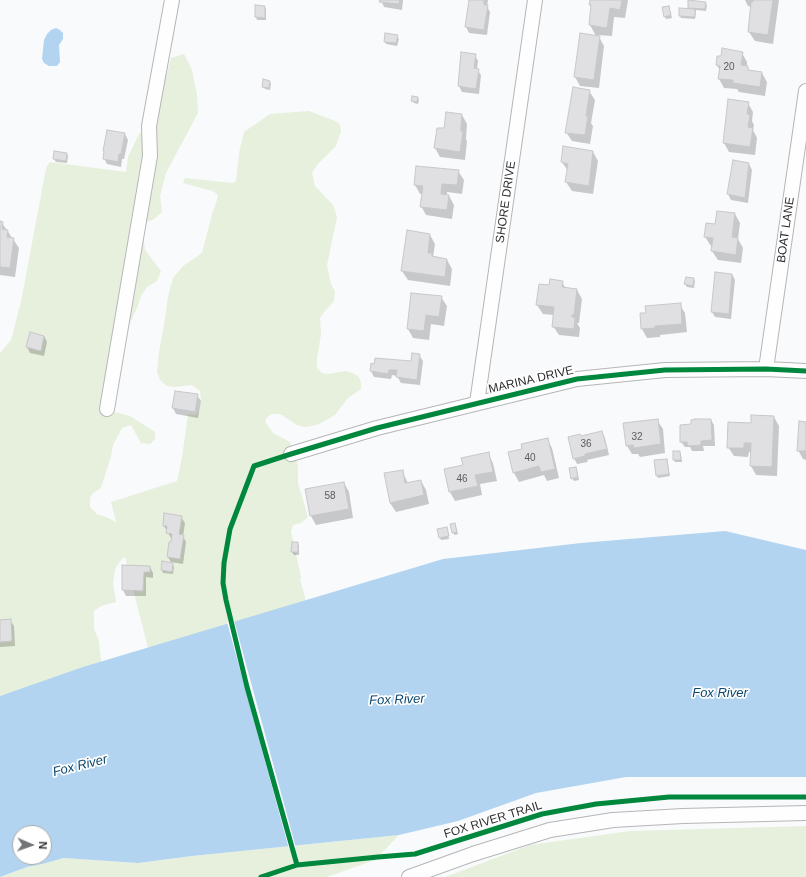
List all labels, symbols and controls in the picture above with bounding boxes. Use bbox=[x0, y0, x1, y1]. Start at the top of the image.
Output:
house number: 20 bbox=[723, 61, 735, 73]
street label: SHORE DRIVE bbox=[493, 160, 519, 244]
street label: BOAT LANE bbox=[774, 196, 798, 264]
street label: MARINA DRIVE bbox=[487, 363, 575, 397]
house number: 32 bbox=[631, 431, 643, 443]
house number: 36 bbox=[580, 438, 592, 450]
house number: 40 bbox=[524, 452, 536, 464]
house number: 46 bbox=[456, 473, 468, 485]
house number: 58 bbox=[324, 490, 336, 502]
water label: Fox River bbox=[692, 685, 748, 701]
water label: Fox River bbox=[369, 691, 425, 709]
water label: Fox River bbox=[51, 752, 109, 780]
street label: FOX RIVER TRAIL bbox=[442, 798, 544, 842]
north arrow bbox=[12, 825, 52, 865]
text: N bbox=[37, 841, 49, 850]

